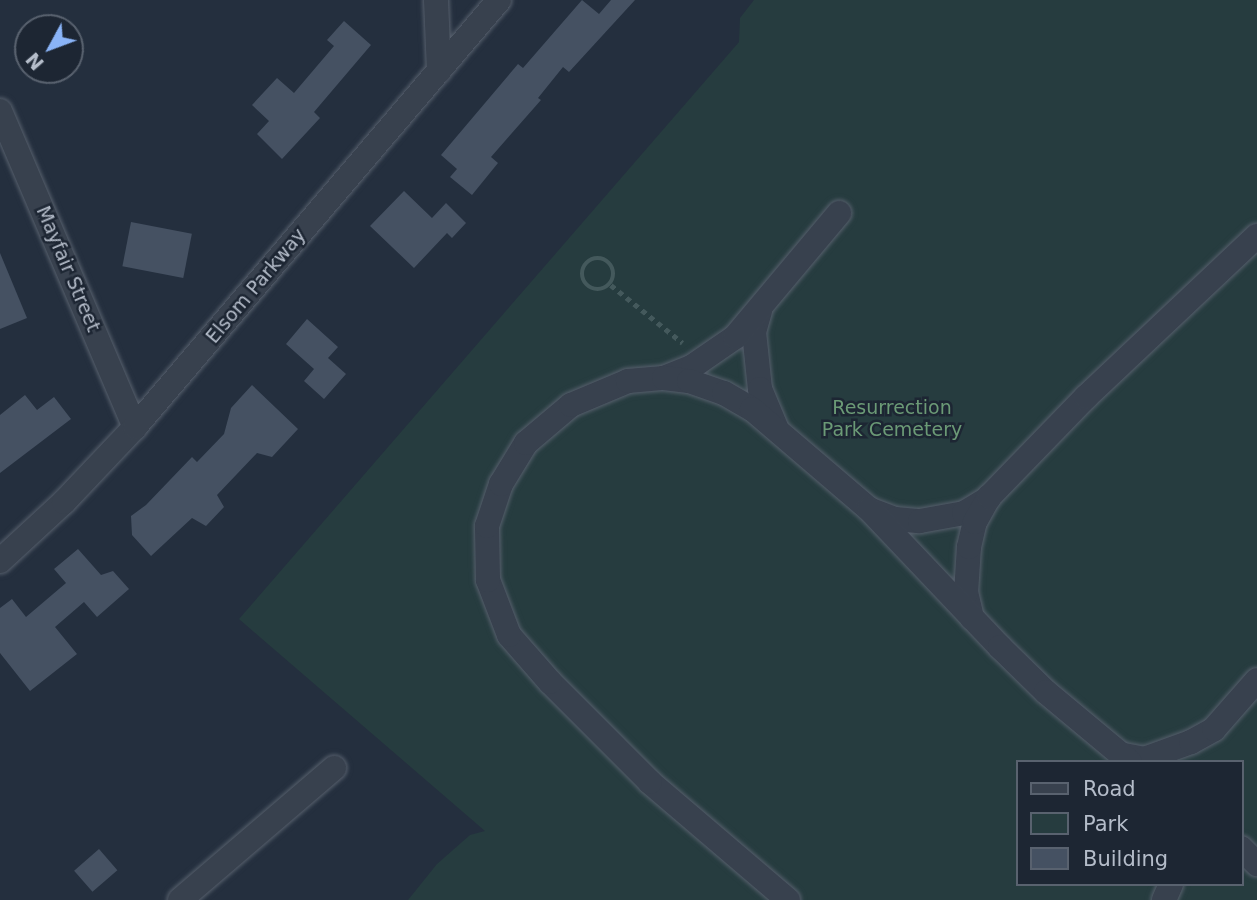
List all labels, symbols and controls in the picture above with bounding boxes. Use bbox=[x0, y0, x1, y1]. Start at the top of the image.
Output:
north arrow bbox=[14, 14, 84, 84]
text: N bbox=[21, 48, 48, 75]
street label: Mayfair Street bbox=[31, 203, 105, 335]
street label: Elsom Parkway bbox=[201, 224, 311, 348]
park label: Resurrection Park Cemetery bbox=[822, 397, 962, 441]
legend bbox=[1016, 760, 1243, 886]
text: Road bbox=[1083, 777, 1136, 801]
text: Park bbox=[1083, 812, 1128, 836]
text: Building bbox=[1083, 847, 1168, 871]

